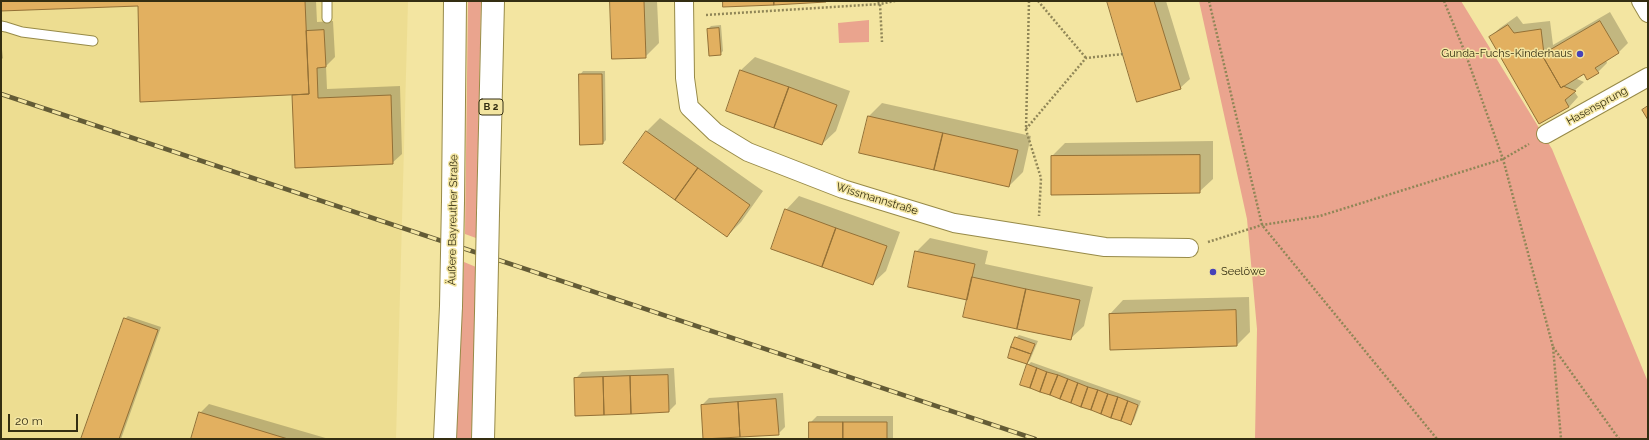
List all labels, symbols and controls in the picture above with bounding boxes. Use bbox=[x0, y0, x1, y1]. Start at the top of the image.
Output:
place label: Gunda-Fuchs-Kinderhaus bbox=[1441, 47, 1572, 61]
marker: Gunda-Fuchs-Kinderhaus bbox=[1575, 49, 1585, 59]
street label: Hasensprung bbox=[1564, 84, 1630, 128]
road number: B 2 bbox=[479, 99, 503, 115]
street label: Äußere Bayreuther Straße bbox=[445, 154, 461, 286]
street label: Wissmannstraße bbox=[835, 180, 919, 218]
place label: Seelöwe bbox=[1221, 265, 1265, 279]
marker: Seelöwe bbox=[1208, 267, 1218, 277]
scale bar bbox=[10, 406, 80, 432]
text: 20 m bbox=[15, 414, 43, 428]

